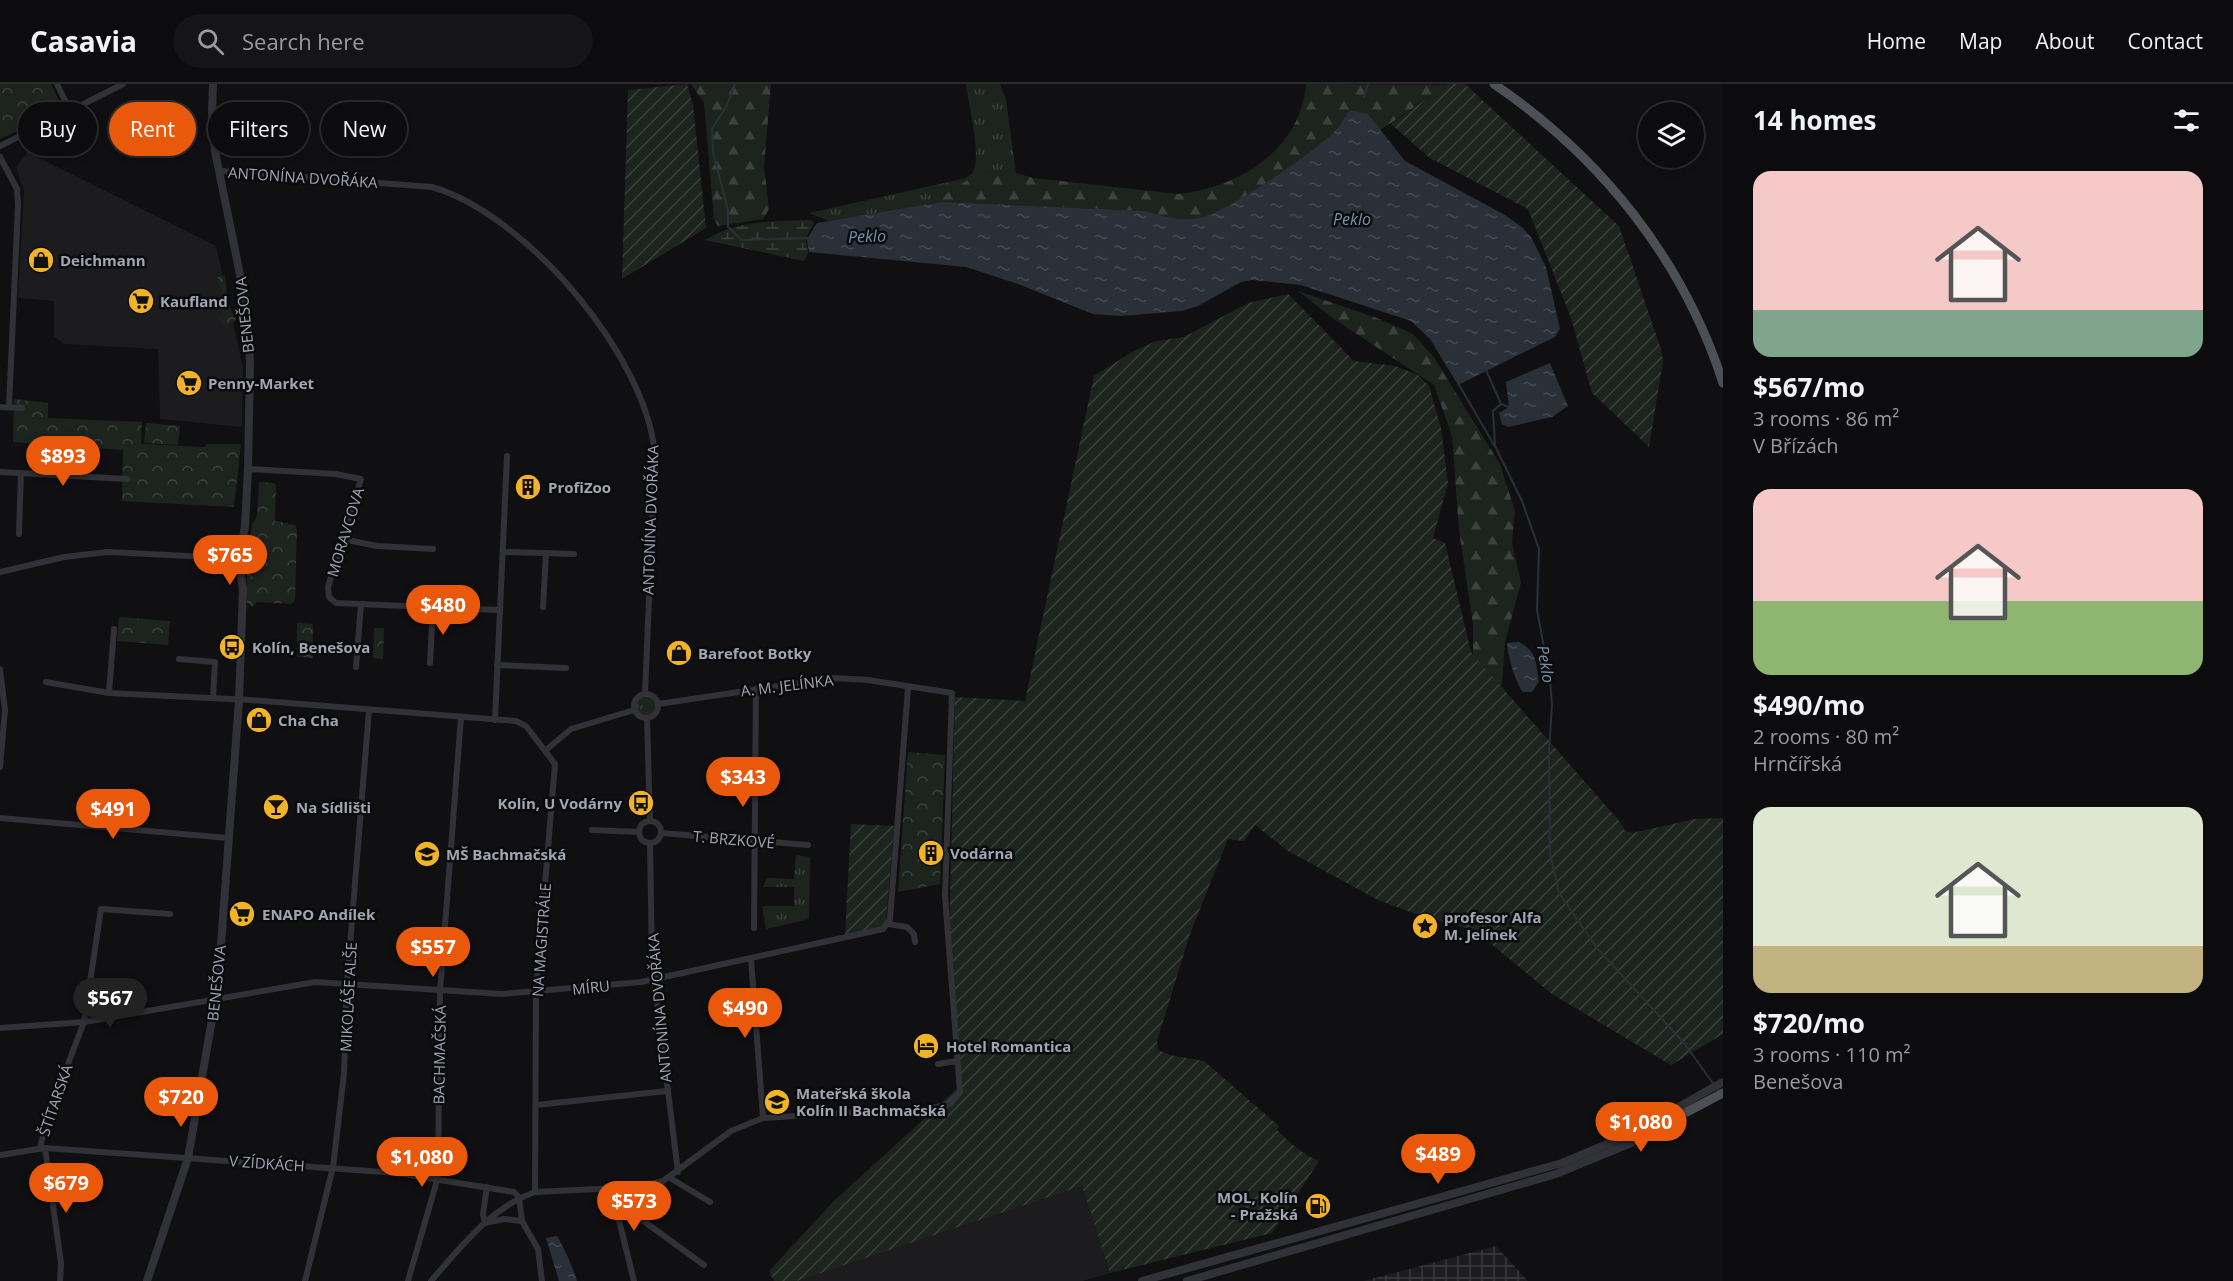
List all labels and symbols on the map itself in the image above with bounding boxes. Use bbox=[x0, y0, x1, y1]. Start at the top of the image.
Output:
street label: ANTONÍNA DVOŘÁKA bbox=[228, 162, 379, 192]
water label: Peklo bbox=[1333, 208, 1371, 230]
water label: Peklo bbox=[848, 224, 886, 248]
shop icon: Deichmann bbox=[26, 245, 56, 275]
place label: Deichmann bbox=[60, 250, 146, 270]
street label: BENEŠOVA bbox=[230, 276, 258, 354]
supermarket icon: Kaufland bbox=[126, 286, 156, 316]
place label: Kaufland bbox=[160, 291, 228, 311]
supermarket icon: Penny-Market bbox=[174, 368, 204, 398]
place label: Penny-Market bbox=[208, 373, 315, 393]
pin: $893 bbox=[27, 436, 99, 487]
street label: ANTONÍNA DVOŘÁKA bbox=[637, 444, 663, 595]
building icon: ProfiZoo bbox=[513, 472, 543, 502]
place label: ProfiZoo bbox=[548, 477, 611, 497]
street label: MORAVCOVA bbox=[322, 484, 368, 579]
pin: $765 bbox=[194, 535, 266, 586]
pin: $480 bbox=[407, 585, 479, 636]
bus stop icon: Kolín, Benešova bbox=[217, 632, 247, 662]
place label: Kolín, Benešova bbox=[252, 637, 370, 657]
shop icon: Barefoot Botky bbox=[664, 638, 694, 668]
place label: Barefoot Botky bbox=[698, 643, 812, 663]
water label: Peklo bbox=[1532, 644, 1560, 684]
street label: A. M. JELÍNKA bbox=[740, 669, 835, 701]
shop icon: Cha Cha bbox=[244, 705, 274, 735]
place label: Cha Cha bbox=[278, 710, 339, 730]
pin: $343 bbox=[707, 757, 779, 808]
bus stop icon: Kolín, U Vodárny bbox=[626, 788, 656, 818]
pin: $491 bbox=[77, 789, 149, 840]
bar icon: Na Sídlišti bbox=[261, 792, 291, 822]
place label: Kolín, U Vodárny bbox=[498, 793, 622, 813]
place label: Na Sídlišti bbox=[296, 797, 371, 817]
street label: T. BRZKOVÉ bbox=[692, 825, 776, 853]
building icon: Vodárna bbox=[916, 838, 946, 868]
school or university icon: MŠ Bachmačská bbox=[412, 839, 442, 869]
place label: Vodárna bbox=[950, 843, 1013, 863]
place label: MŠ Bachmačská bbox=[446, 844, 566, 864]
street label: NA MAGISTRÁLE bbox=[527, 882, 555, 998]
supermarket icon: ENAPO Andílek bbox=[227, 899, 257, 929]
place label: ENAPO Andílek bbox=[262, 904, 376, 924]
place label: profesor Alfa M. Jelínek bbox=[1444, 907, 1542, 944]
place icon: profesor Alfa M. Jelínek bbox=[1410, 911, 1440, 941]
pin: $557 bbox=[397, 927, 469, 978]
street label: ANTONÍNA DVOŘÁKA bbox=[642, 932, 675, 1083]
street label: MIKOLÁŠE ALŠE bbox=[335, 941, 361, 1053]
street label: BENEŠOVA bbox=[202, 944, 230, 1022]
street label: MÍRU bbox=[571, 975, 611, 999]
pin: $567 bbox=[74, 978, 146, 1029]
pin: $490 bbox=[709, 988, 781, 1039]
street label: BACHMAČSKÁ bbox=[428, 1005, 450, 1105]
hotel icon: Hotel Romantica bbox=[911, 1031, 941, 1061]
place label: Hotel Romantica bbox=[946, 1036, 1071, 1056]
street label: ŠTÍTARSKÁ bbox=[33, 1061, 77, 1139]
pin: $720 bbox=[145, 1077, 217, 1128]
place label: Mateřská škola Kolín II Bachmačská bbox=[796, 1083, 946, 1120]
school or university icon: Mateřská škola Kolín II Bachmačská bbox=[762, 1087, 792, 1117]
pin: $1,080 bbox=[1592, 1102, 1690, 1153]
pin: $489 bbox=[1402, 1134, 1474, 1185]
pin: $1,080 bbox=[373, 1137, 471, 1188]
street label: V ZÍDKÁCH bbox=[229, 1150, 305, 1176]
pin: $679 bbox=[30, 1163, 102, 1214]
pin: $573 bbox=[598, 1181, 670, 1232]
place label: MOL, Kolín - Pražská bbox=[1217, 1187, 1298, 1224]
fuel station icon: MOL, Kolín - Pražská bbox=[1303, 1191, 1333, 1221]

